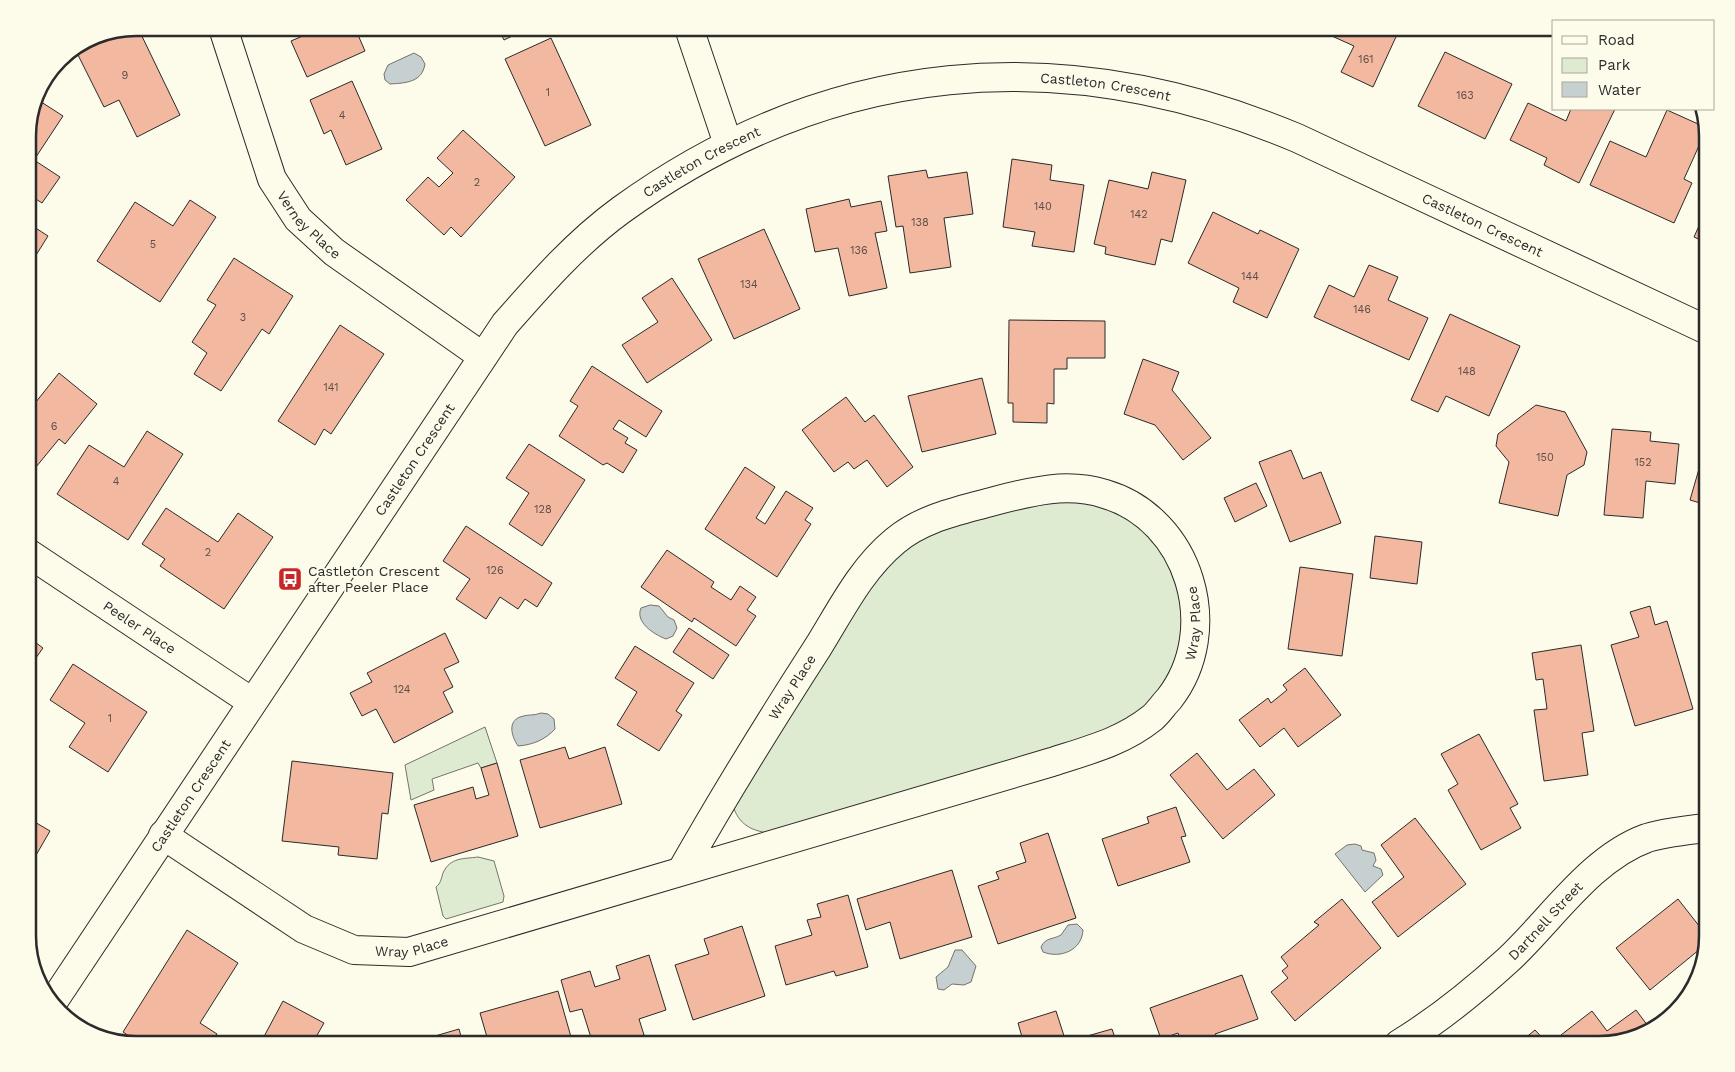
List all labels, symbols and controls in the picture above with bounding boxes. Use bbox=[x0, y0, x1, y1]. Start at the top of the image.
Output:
legend bbox=[1552, 20, 1715, 110]
text: Road bbox=[1598, 31, 1635, 49]
house number: 161 bbox=[1358, 53, 1374, 66]
text: Park bbox=[1598, 56, 1631, 74]
house number: 9 bbox=[122, 69, 129, 82]
street label: Castleton Crescent bbox=[1040, 70, 1172, 104]
text: Water bbox=[1598, 81, 1641, 99]
house number: 1 bbox=[546, 86, 550, 99]
house number: 163 bbox=[1456, 89, 1474, 102]
house number: 4 bbox=[339, 109, 346, 122]
street label: Castleton Crescent bbox=[640, 123, 763, 200]
house number: 2 bbox=[474, 176, 480, 189]
street label: Verney Place bbox=[274, 188, 344, 262]
street label: Castleton Crescent bbox=[1420, 190, 1546, 260]
house number: 140 bbox=[1034, 200, 1052, 213]
house number: 142 bbox=[1130, 208, 1148, 221]
house number: 138 bbox=[911, 216, 929, 229]
house number: 5 bbox=[150, 238, 156, 251]
house number: 136 bbox=[850, 244, 868, 257]
house number: 144 bbox=[1241, 270, 1259, 283]
house number: 134 bbox=[740, 278, 758, 291]
house number: 146 bbox=[1353, 303, 1371, 316]
house number: 3 bbox=[240, 311, 246, 324]
house number: 148 bbox=[1458, 365, 1476, 378]
house number: 141 bbox=[323, 381, 339, 394]
street label: Castleton Crescent bbox=[371, 400, 458, 519]
house number: 6 bbox=[51, 420, 58, 433]
house number: 150 bbox=[1536, 451, 1554, 464]
house number: 152 bbox=[1634, 456, 1652, 469]
house number: 4 bbox=[113, 475, 120, 488]
house number: 128 bbox=[534, 503, 552, 516]
house number: 2 bbox=[205, 546, 211, 559]
place label: Castleton Crescent after Peeler Place bbox=[308, 563, 440, 595]
house number: 126 bbox=[486, 564, 504, 577]
bus stop icon: Castleton Crescent after Peeler Place bbox=[277, 566, 303, 592]
street label: Wray Place bbox=[1182, 585, 1203, 662]
street label: Peeler Place bbox=[100, 597, 179, 657]
street label: Wray Place bbox=[765, 651, 819, 723]
house number: 124 bbox=[393, 683, 411, 696]
house number: 1 bbox=[108, 712, 112, 725]
street label: Castleton Crescent bbox=[147, 736, 234, 855]
street label: Dartnell Street bbox=[1505, 878, 1586, 963]
street label: Wray Place bbox=[375, 933, 450, 960]

